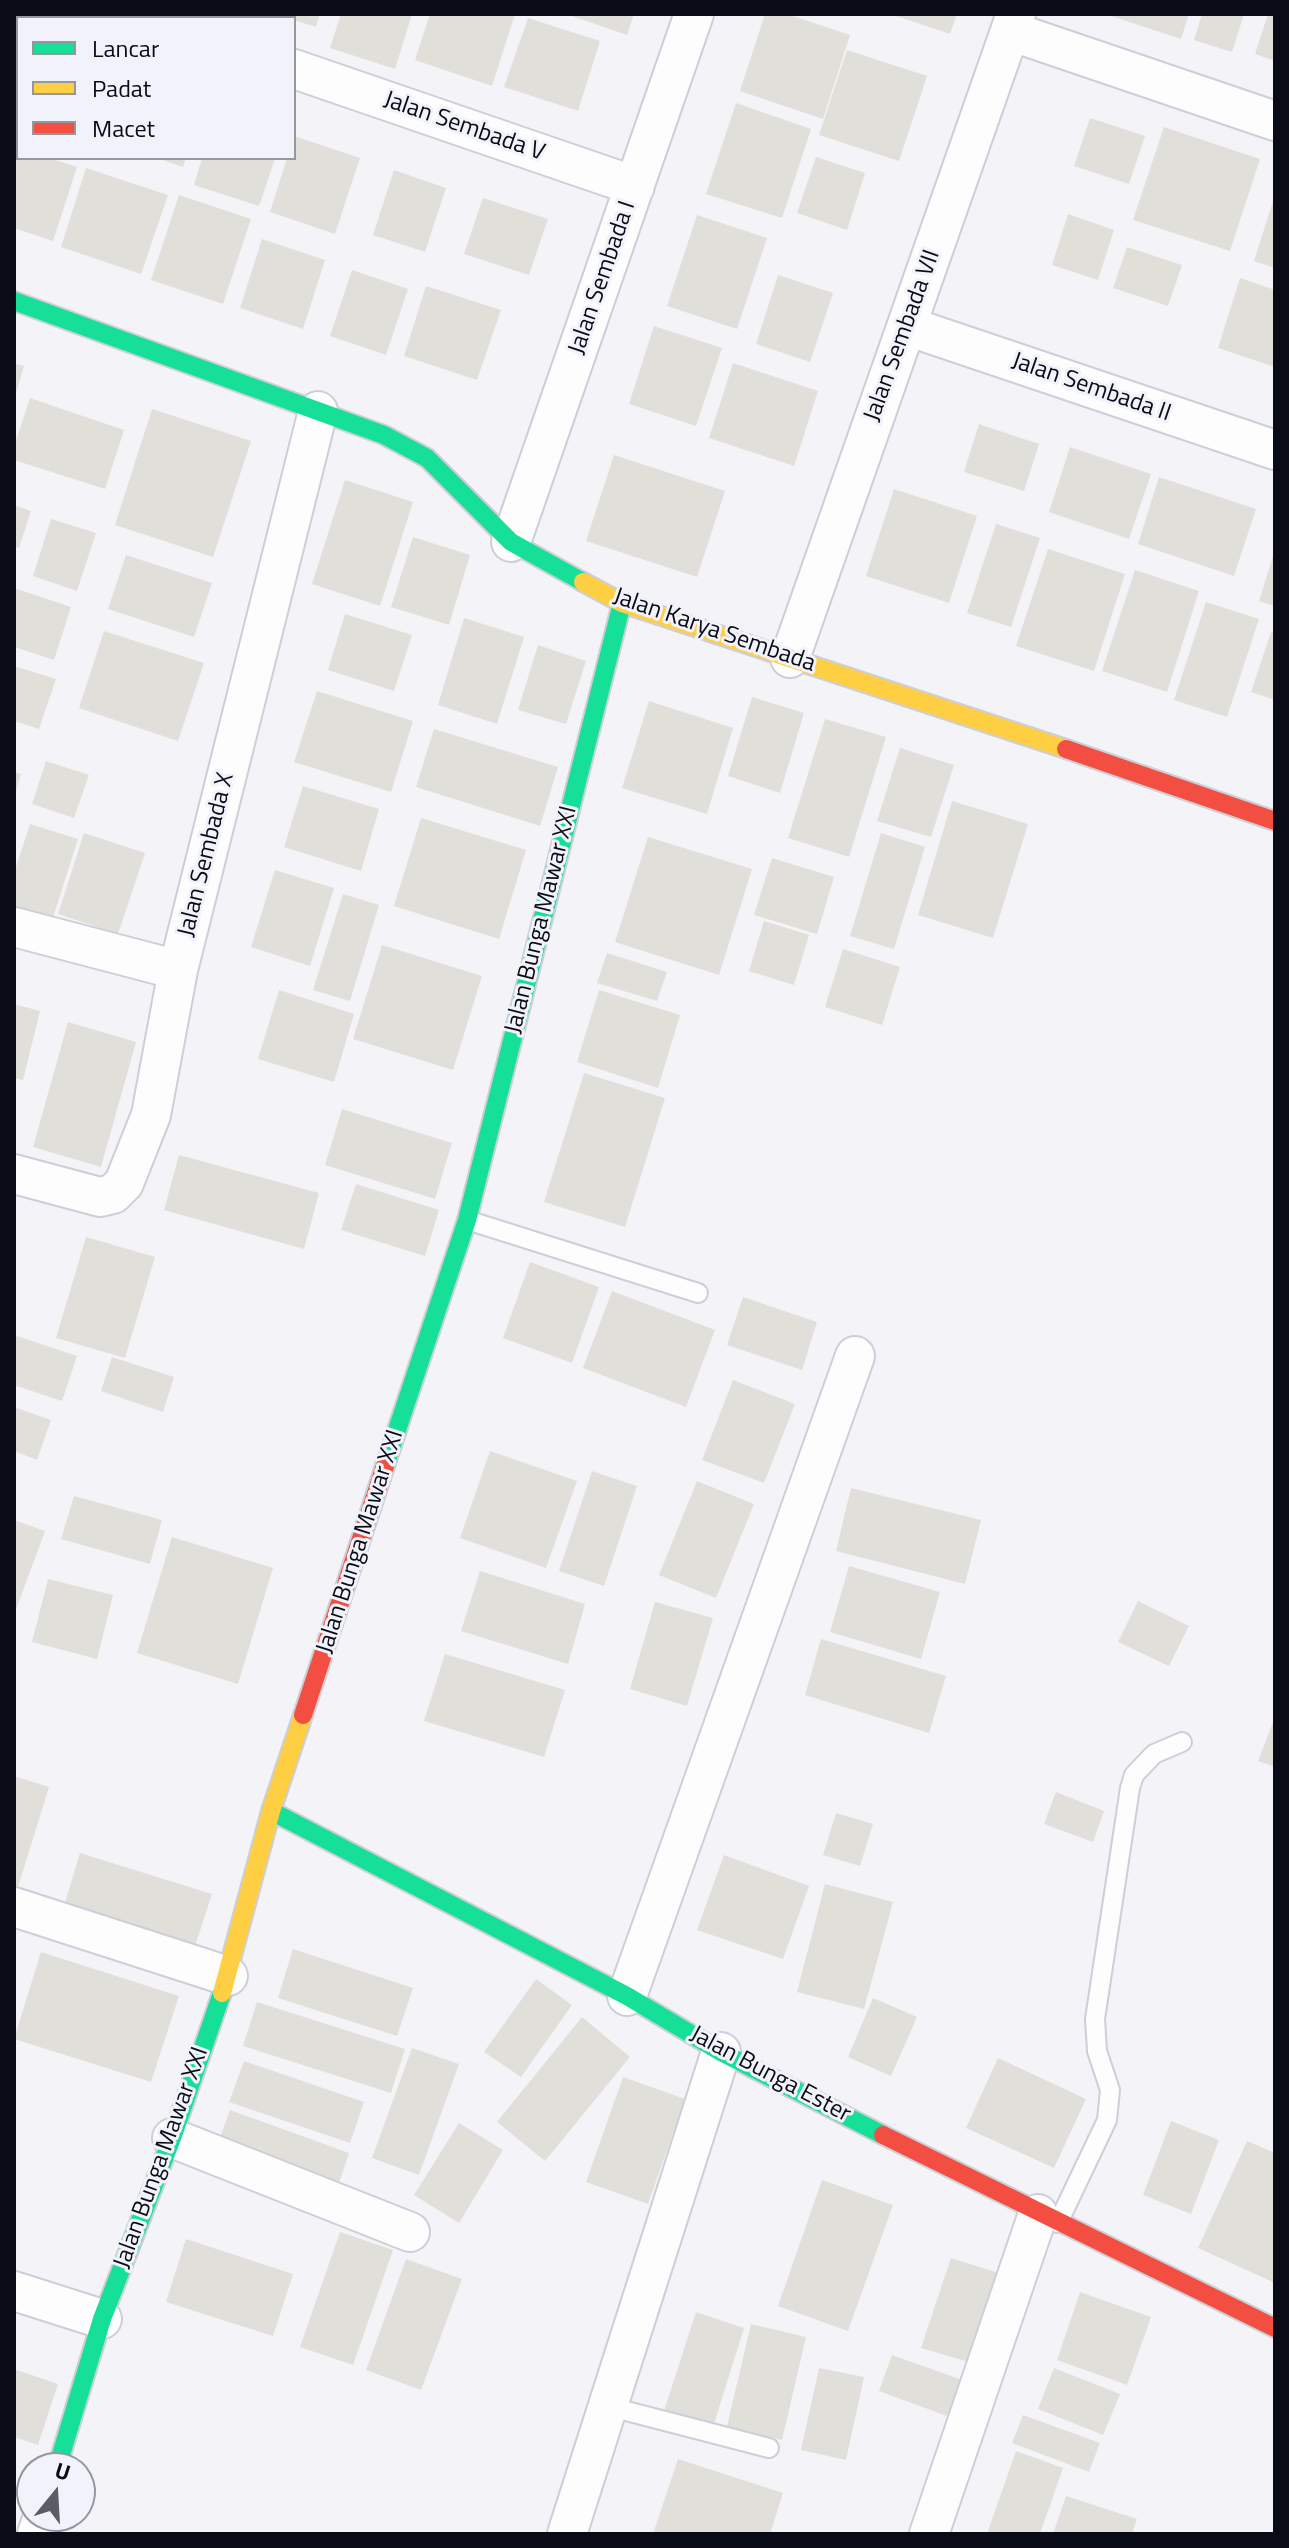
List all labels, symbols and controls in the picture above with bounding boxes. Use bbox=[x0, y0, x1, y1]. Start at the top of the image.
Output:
legend bbox=[16, 16, 296, 160]
text: Lancar bbox=[92, 30, 159, 66]
text: Padat bbox=[92, 70, 151, 106]
street label: Jalan Sembada V bbox=[380, 86, 548, 168]
text: Macet bbox=[92, 110, 155, 146]
street label: Jalan Sembada I bbox=[563, 197, 643, 359]
street label: Jalan Sembada VII bbox=[859, 246, 947, 426]
street label: Jalan Sembada II bbox=[1008, 347, 1174, 429]
street label: Jalan Karya Sembada bbox=[609, 583, 819, 679]
street label: Jalan Sembada X bbox=[173, 770, 241, 940]
street label: Jalan Bunga Mawar XXI bbox=[500, 803, 584, 1037]
street label: Jalan Bunga Mawar XXI bbox=[311, 1427, 411, 1657]
street label: Jalan Bunga Ester bbox=[685, 2020, 855, 2130]
street label: Jalan Bunga Mawar XXI bbox=[109, 2043, 215, 2273]
north arrow bbox=[16, 2452, 96, 2532]
text: U bbox=[51, 2453, 75, 2489]

